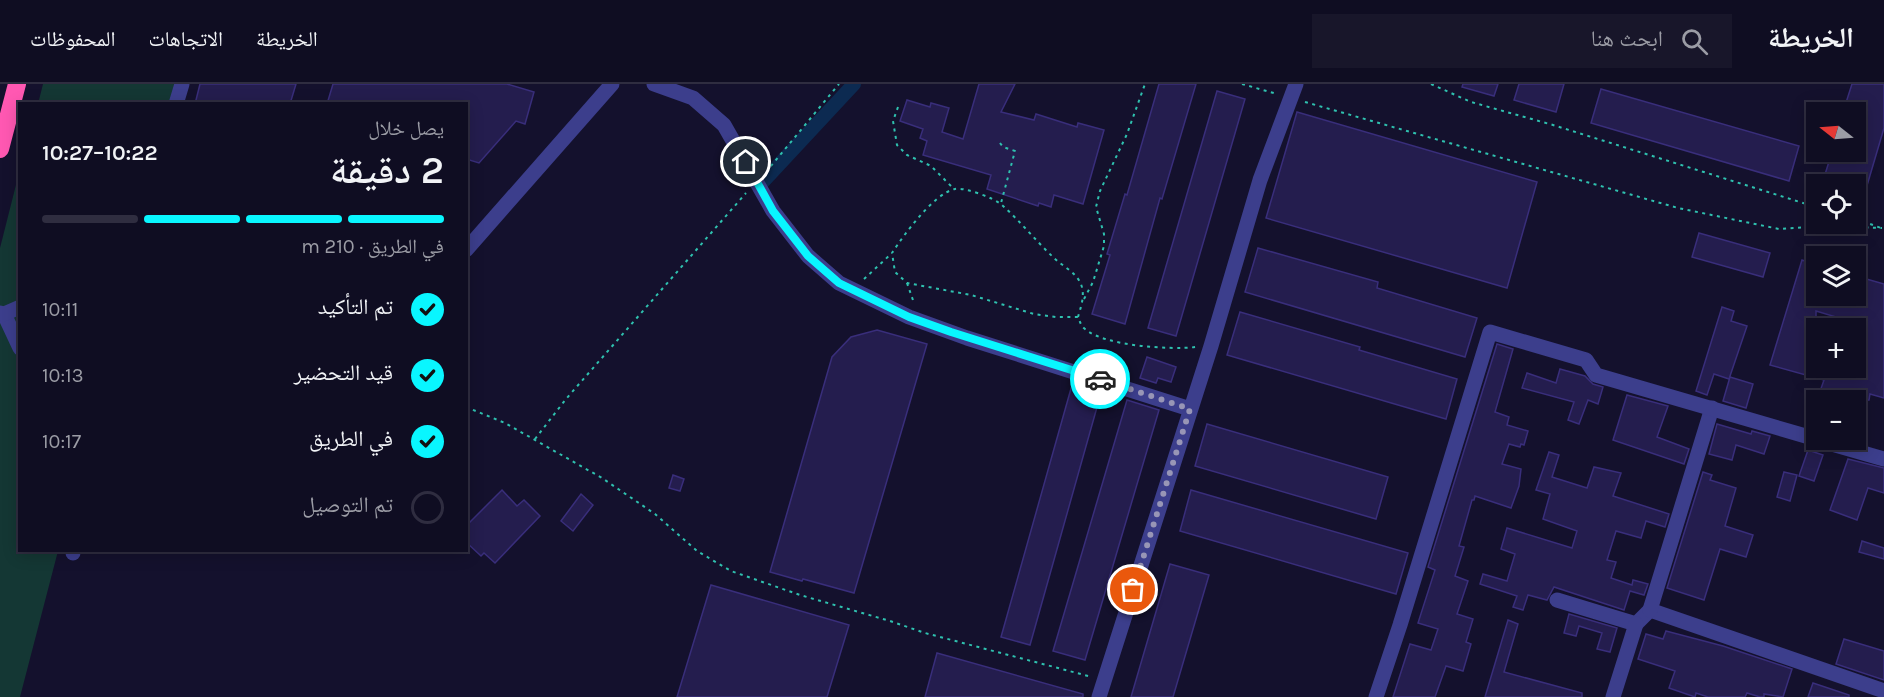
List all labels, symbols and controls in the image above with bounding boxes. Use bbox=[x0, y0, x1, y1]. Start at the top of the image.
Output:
search box bbox=[1312, 14, 1732, 68]
text: الخريطة bbox=[1768, 21, 1854, 54]
icon: search bbox=[1678, 25, 1711, 58]
text: ابحث هنا bbox=[1591, 26, 1663, 52]
text: المحفوظات bbox=[30, 27, 115, 51]
text: الاتجاهات bbox=[148, 27, 223, 51]
text: الخريطة bbox=[256, 27, 318, 51]
north arrow bbox=[1806, 102, 1866, 162]
map controls bbox=[1806, 102, 1866, 450]
text: يصل خلال bbox=[368, 117, 444, 140]
pin bbox=[720, 136, 771, 187]
text: 10:22–10:27 bbox=[42, 140, 158, 166]
icon: home bbox=[729, 145, 762, 178]
text: 2 دقيقة bbox=[330, 147, 444, 193]
button: locate bbox=[1806, 174, 1866, 234]
text: في الطريق · 210 m bbox=[301, 235, 444, 258]
button: layers bbox=[1806, 246, 1866, 306]
icon: check bbox=[411, 293, 444, 326]
text: تم التأكيد bbox=[318, 294, 393, 320]
text: 10:11 bbox=[42, 298, 78, 321]
button: + bbox=[1806, 318, 1866, 378]
courier bbox=[1070, 349, 1130, 409]
icon: check bbox=[411, 359, 444, 392]
text: قيد التحضير bbox=[294, 360, 393, 386]
icon: car bbox=[1084, 363, 1117, 396]
text: 10:13 bbox=[42, 364, 84, 387]
button: − bbox=[1806, 390, 1866, 450]
icon: check bbox=[411, 425, 444, 458]
text: في الطريق bbox=[309, 426, 393, 452]
text: 10:17 bbox=[42, 430, 81, 453]
text: تم التوصيل bbox=[302, 492, 393, 518]
pin bbox=[1107, 564, 1158, 615]
icon: bag bbox=[1116, 573, 1149, 606]

